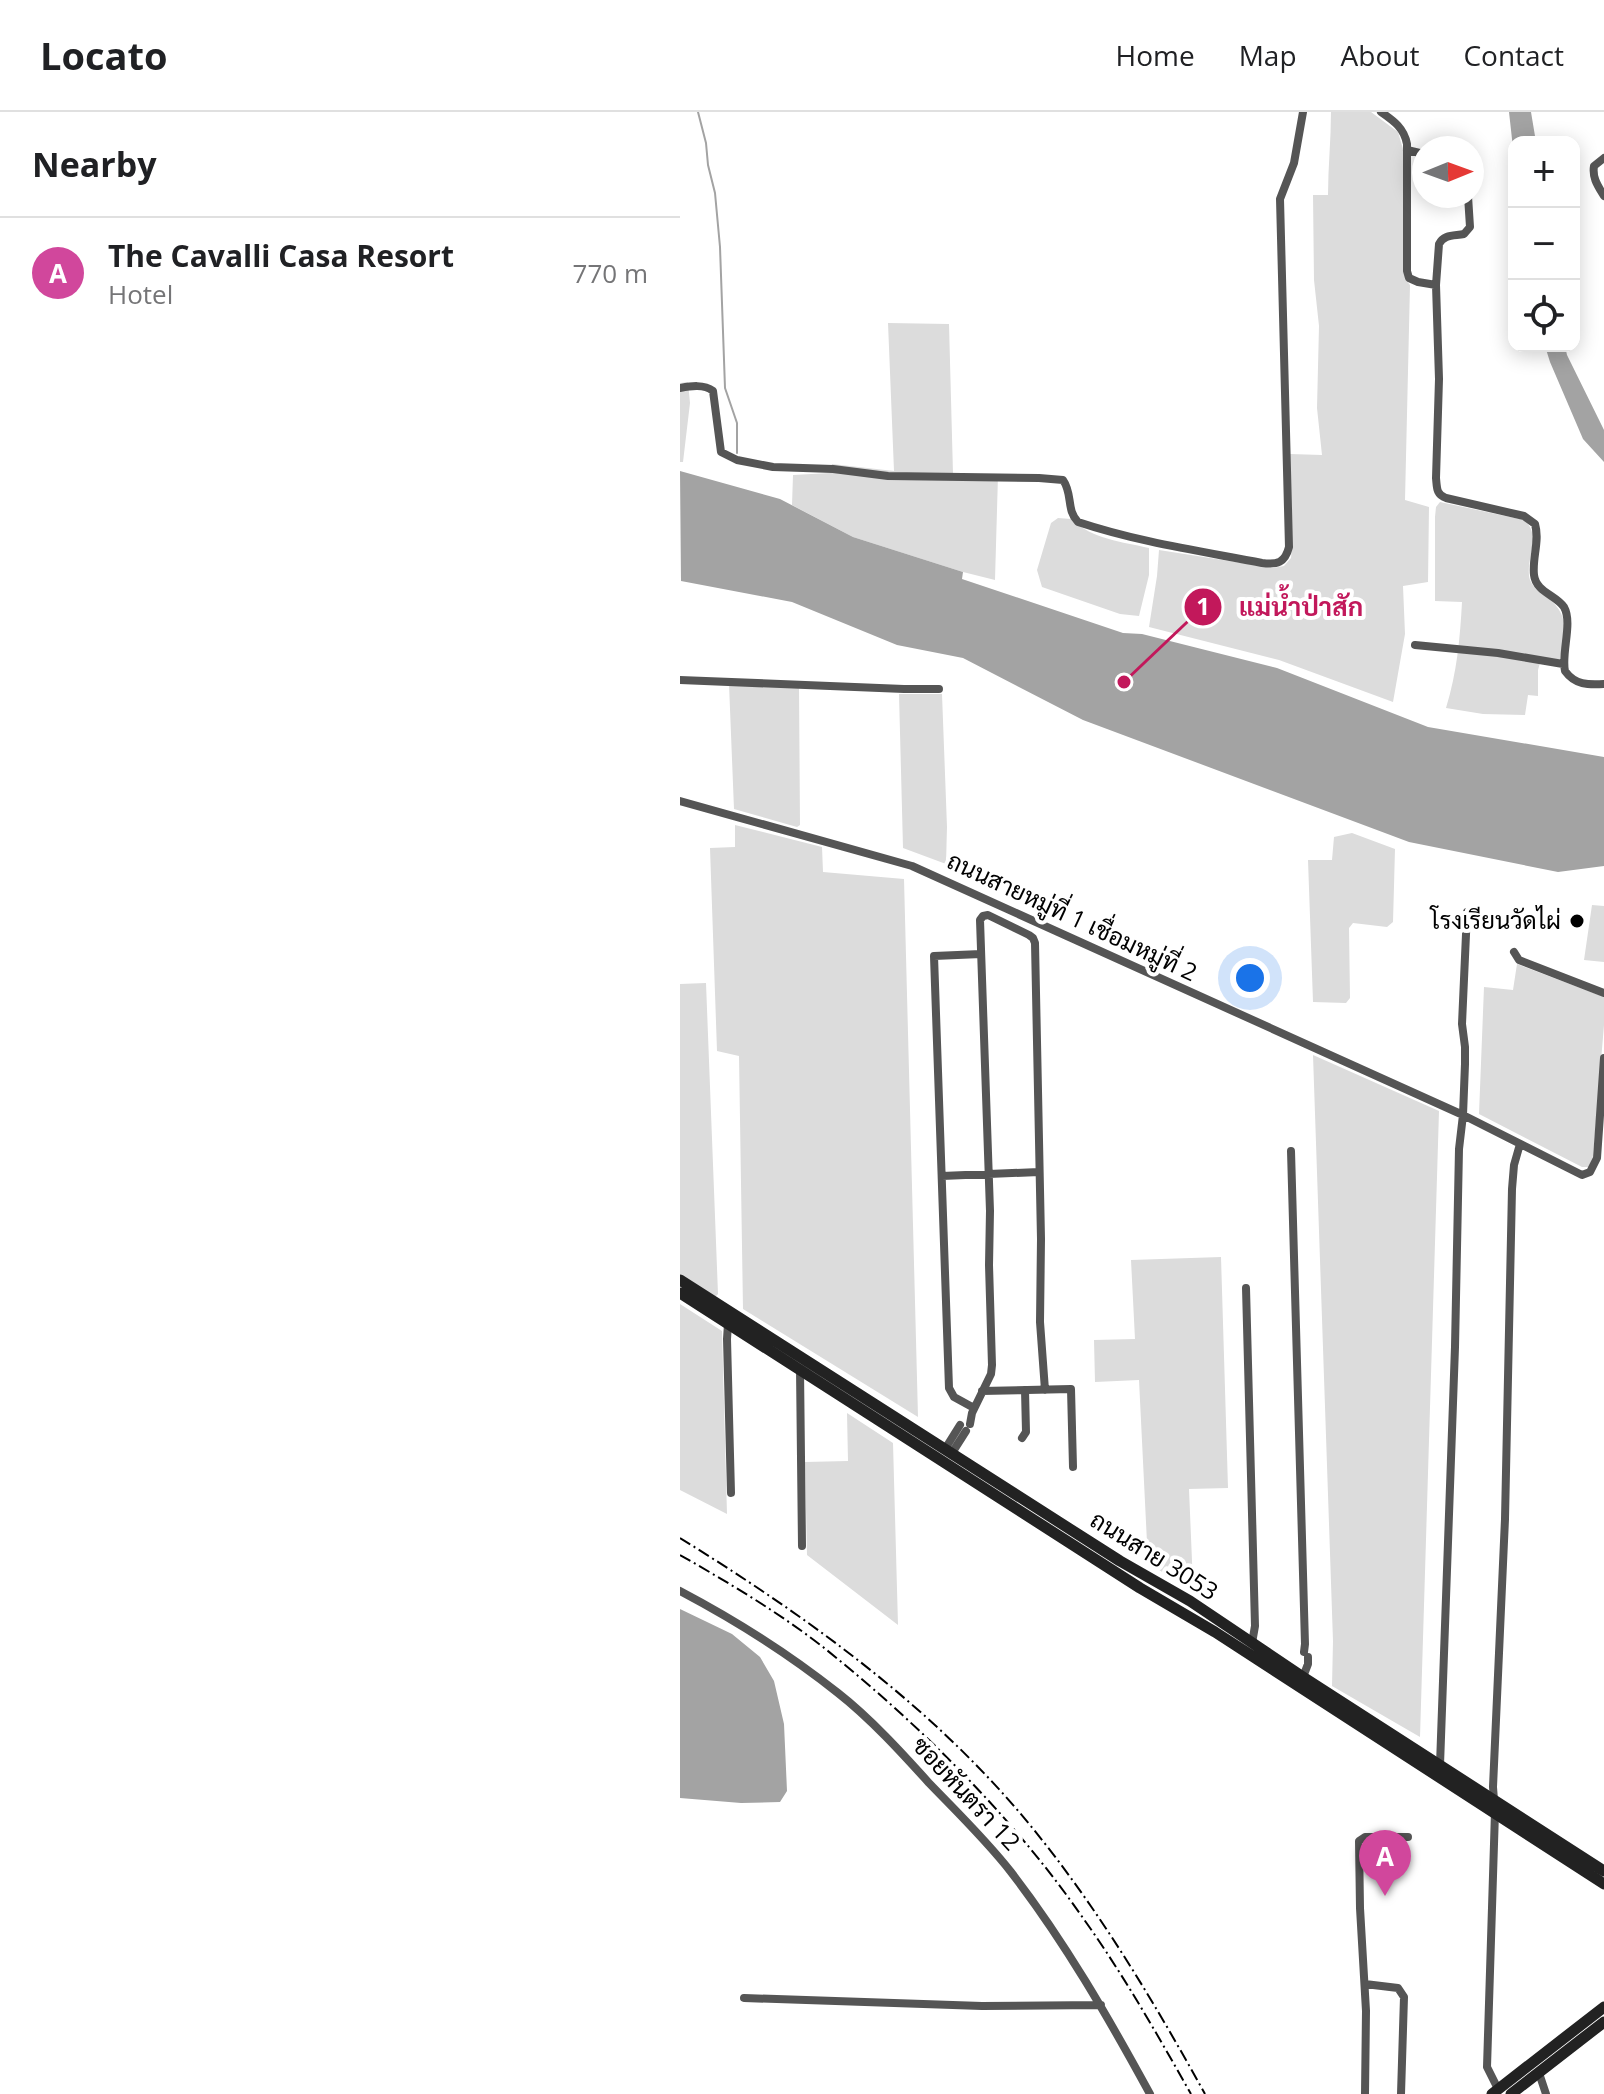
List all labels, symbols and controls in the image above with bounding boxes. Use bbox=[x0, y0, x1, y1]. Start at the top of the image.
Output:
text: Locato bbox=[40, 29, 168, 81]
text: Home bbox=[1116, 36, 1195, 74]
text: Map bbox=[1239, 36, 1297, 74]
text: About bbox=[1341, 36, 1419, 74]
text: Contact bbox=[1463, 36, 1564, 74]
north arrow bbox=[1412, 136, 1484, 208]
map controls bbox=[1508, 136, 1580, 352]
button: + bbox=[1508, 136, 1580, 208]
text: Nearby bbox=[32, 141, 157, 187]
button: − bbox=[1508, 208, 1580, 280]
text: The Cavalli Casa Resort bbox=[108, 235, 454, 276]
text: A bbox=[49, 255, 67, 291]
text: 770 m bbox=[573, 255, 648, 291]
text: Hotel bbox=[108, 276, 173, 312]
button: locate bbox=[1508, 280, 1580, 352]
callout: แม่น้ำป่าสัก bbox=[1183, 582, 1379, 632]
text: แม่น้ำป่าสัก bbox=[1239, 583, 1363, 624]
text: 1 bbox=[1196, 589, 1210, 622]
street label: ถนนสายหมู่ที่ 1 เชื่อมหมู่ที่ 2 bbox=[941, 840, 1204, 990]
place label: โรงเรียนวัดไผ่ bbox=[1429, 903, 1561, 936]
marker: โรงเรียนวัดไผ่ bbox=[1568, 912, 1586, 930]
your location bbox=[1230, 958, 1270, 998]
street label: ถนนสาย 3053 bbox=[1085, 1502, 1225, 1607]
street label: ซอยหันตรา 12 bbox=[906, 1729, 1028, 1857]
pin: A bbox=[1359, 1830, 1411, 1896]

